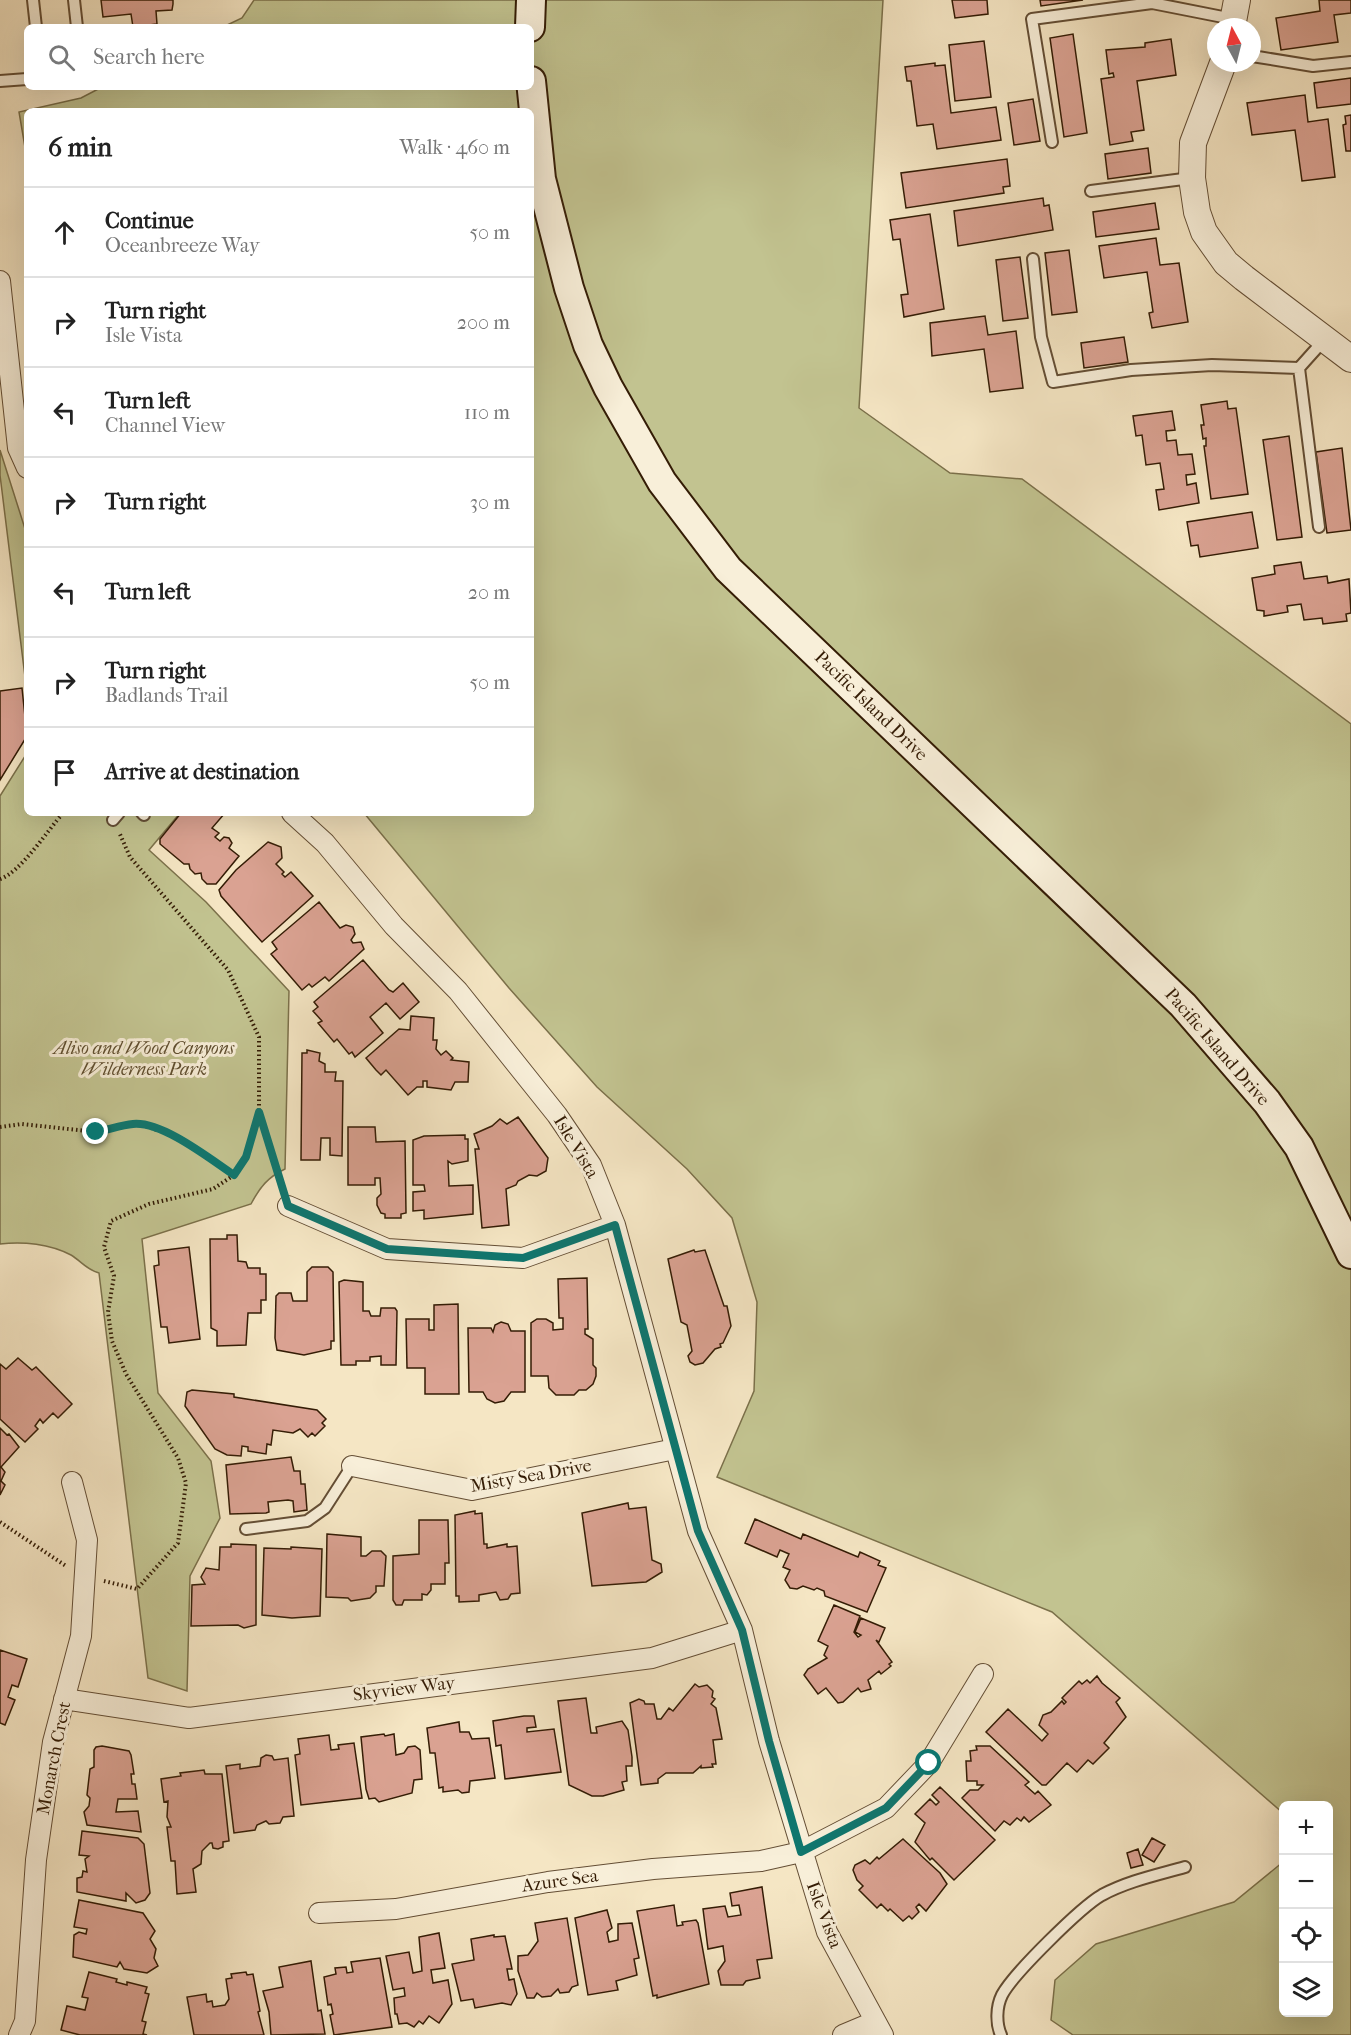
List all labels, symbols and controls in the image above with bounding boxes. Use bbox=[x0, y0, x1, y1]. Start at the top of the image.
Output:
north arrow bbox=[1207, 18, 1261, 72]
search box bbox=[24, 24, 534, 90]
icon: search bbox=[45, 41, 78, 74]
text: Search here bbox=[93, 44, 205, 70]
text: 6 min bbox=[48, 132, 112, 163]
text: Walk · 460 m bbox=[399, 136, 510, 159]
text: Continue bbox=[105, 208, 194, 234]
icon: ahead bbox=[48, 216, 81, 249]
text: 50 m bbox=[469, 221, 510, 244]
text: Oceanbreeze Way bbox=[105, 234, 260, 257]
text: Turn right bbox=[105, 298, 206, 324]
icon: right bbox=[48, 306, 81, 339]
text: 200 m bbox=[457, 311, 510, 334]
text: Isle Vista bbox=[105, 324, 182, 347]
text: Turn left bbox=[105, 388, 191, 414]
icon: left bbox=[48, 396, 81, 429]
text: 110 m bbox=[464, 401, 510, 424]
text: Channel View bbox=[105, 414, 225, 437]
icon: right bbox=[48, 486, 81, 519]
text: Turn right bbox=[105, 489, 206, 515]
text: 30 m bbox=[470, 491, 510, 514]
icon: left bbox=[48, 576, 81, 609]
text: Turn left bbox=[105, 579, 191, 605]
text: 20 m bbox=[468, 581, 510, 604]
street label: Pacific Island Drive bbox=[810, 647, 932, 765]
text: Turn right bbox=[105, 658, 206, 684]
icon: right bbox=[48, 666, 81, 699]
text: 50 m bbox=[469, 671, 510, 694]
text: Badlands Trail bbox=[105, 684, 228, 707]
icon: arrive bbox=[48, 756, 81, 789]
text: Arrive at destination bbox=[105, 759, 299, 785]
street label: Pacific Island Drive bbox=[1160, 984, 1274, 1110]
park label: Aliso and Wood Canyons Wilderness Park bbox=[52, 1038, 235, 1080]
street label: Isle Vista bbox=[549, 1112, 603, 1183]
route end bbox=[82, 1118, 108, 1144]
street label: Misty Sea Drive bbox=[469, 1455, 593, 1497]
street label: Skyview Way bbox=[352, 1672, 458, 1706]
street label: Monarch Crest bbox=[33, 1699, 75, 1816]
route start bbox=[915, 1749, 941, 1775]
map controls bbox=[1279, 1801, 1333, 2017]
button: + bbox=[1279, 1801, 1333, 1855]
button: − bbox=[1279, 1855, 1333, 1909]
street label: Azure Sea bbox=[520, 1865, 600, 1897]
street label: Isle Vista bbox=[802, 1879, 847, 1952]
button: locate bbox=[1279, 1909, 1333, 1963]
button: layers bbox=[1279, 1963, 1333, 2017]

